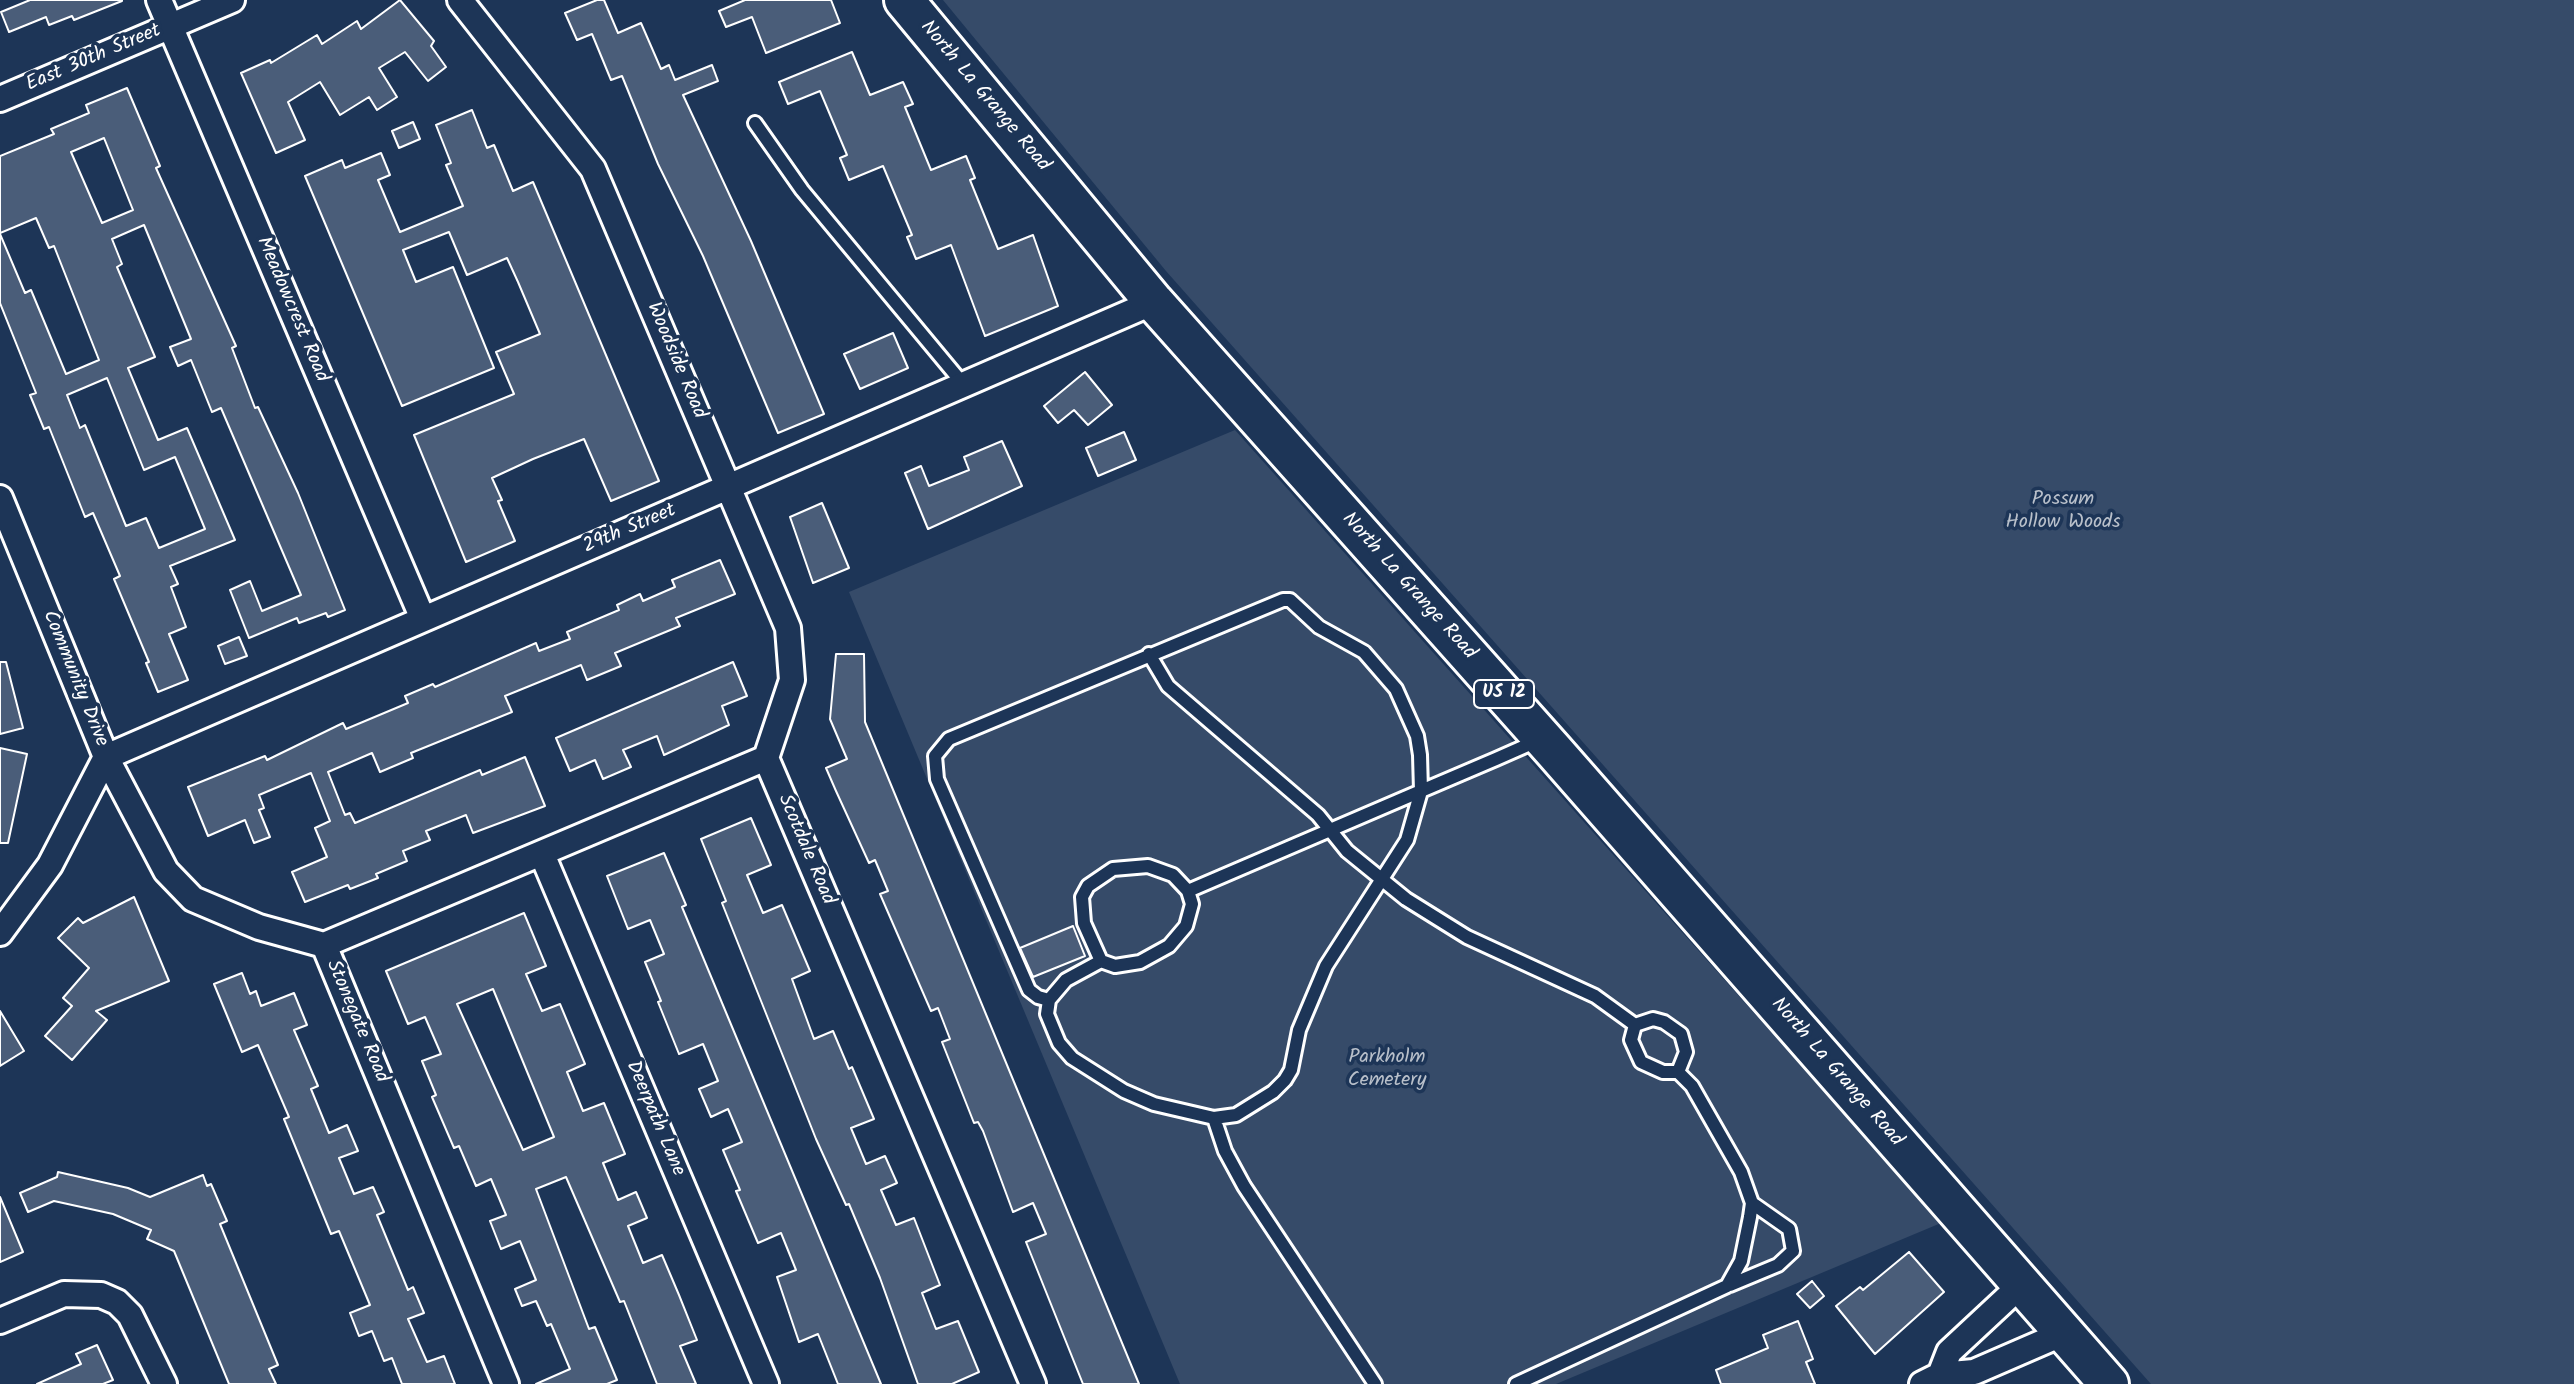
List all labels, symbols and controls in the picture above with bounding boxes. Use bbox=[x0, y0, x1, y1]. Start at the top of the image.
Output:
street label: North La Grange Road bbox=[914, 17, 1054, 177]
street label: East 30th Street bbox=[23, 20, 165, 98]
street label: Meadowcrest Road bbox=[250, 234, 332, 386]
street label: Woodside Road bbox=[640, 299, 710, 423]
park label: Possum Hollow Woods bbox=[2005, 489, 2121, 536]
street label: 29th Street bbox=[580, 500, 680, 560]
street label: North La Grange Road bbox=[1336, 509, 1480, 665]
street label: Community Drive bbox=[36, 607, 112, 751]
road number: US 12 bbox=[1474, 680, 1534, 708]
street label: Scotdale Road bbox=[771, 791, 839, 909]
street label: Stonegate Road bbox=[319, 957, 393, 1087]
street label: North La Grange Road bbox=[1765, 994, 1907, 1152]
park label: Parkholm Cemetery bbox=[1348, 1047, 1426, 1094]
street label: Deerpath Lane bbox=[619, 1058, 689, 1180]

